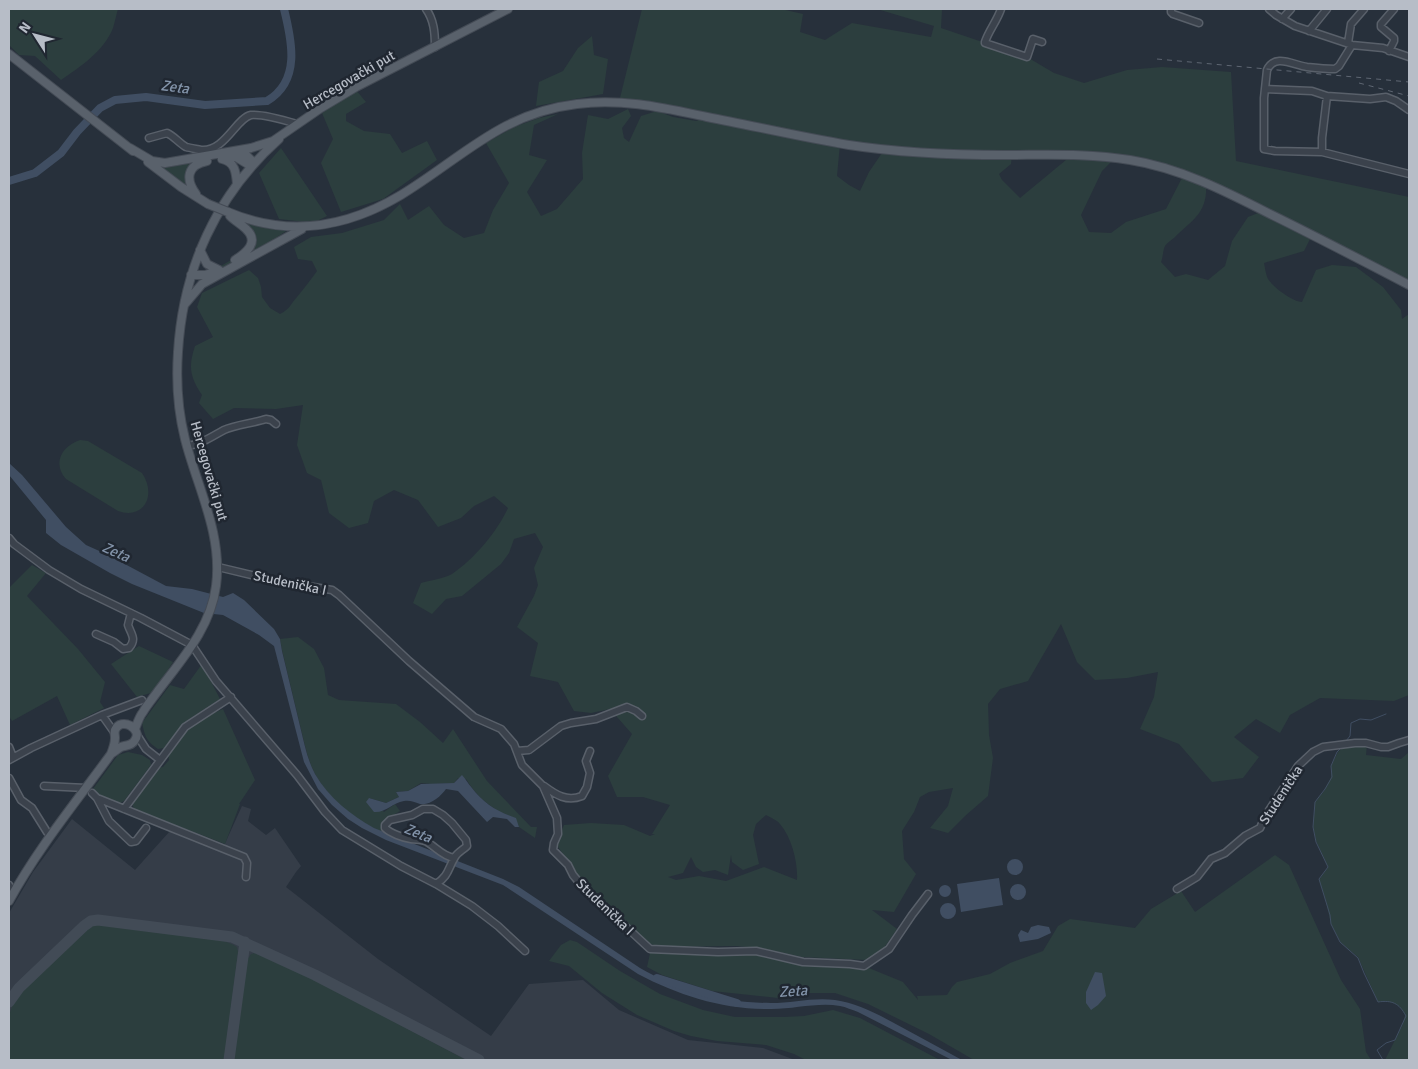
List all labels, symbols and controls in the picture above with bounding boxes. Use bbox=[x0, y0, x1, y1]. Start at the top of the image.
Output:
north arrow bbox=[10, 10, 60, 60]
text: N bbox=[15, 19, 35, 37]
street label: Hercegovački put bbox=[300, 47, 398, 113]
water label: Zeta bbox=[160, 76, 191, 98]
street label: Hercegovački put bbox=[187, 419, 231, 523]
water label: Zeta bbox=[99, 538, 133, 566]
street label: Studenička I bbox=[252, 567, 328, 599]
street label: Studenička bbox=[1256, 762, 1306, 828]
water label: Zeta bbox=[401, 819, 435, 847]
street label: Studenička I bbox=[572, 875, 638, 939]
water label: Zeta bbox=[778, 981, 808, 1001]

